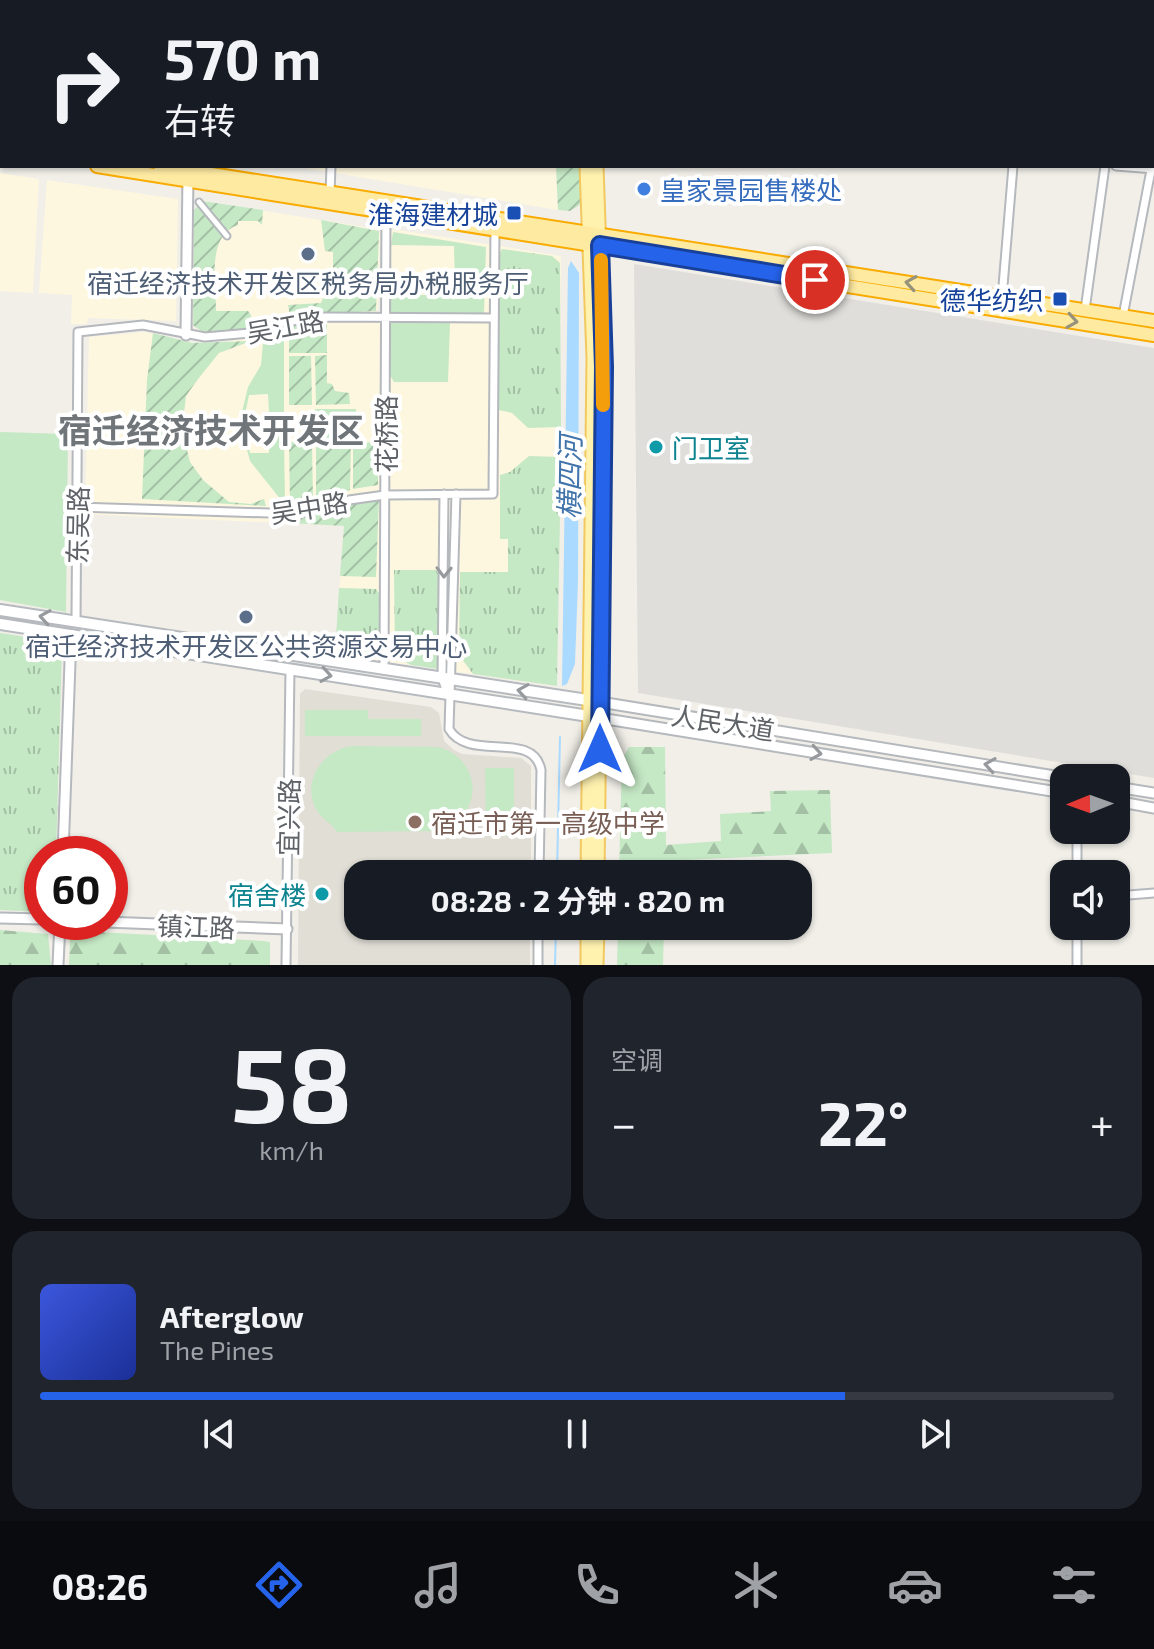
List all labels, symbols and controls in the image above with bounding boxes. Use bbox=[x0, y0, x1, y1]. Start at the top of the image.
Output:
text: 570 m bbox=[164, 24, 321, 91]
icon: right bbox=[32, 32, 136, 136]
text: 右转 bbox=[164, 98, 236, 141]
place label: 皇家景园售楼处 bbox=[660, 174, 842, 205]
marker: 皇家景园售楼处 bbox=[635, 180, 653, 198]
place label: 淮海建材城 bbox=[368, 198, 498, 229]
marker: 淮海建材城 bbox=[505, 204, 523, 222]
marker: 宿迁经济技术开发区税务局办税服务厅 bbox=[299, 245, 317, 263]
pin bbox=[781, 246, 849, 314]
icon: arrive bbox=[793, 258, 837, 302]
place label: 宿迁经济技术开发区税务局办税服务厅 bbox=[87, 267, 529, 298]
one-way arrow bbox=[904, 275, 918, 292]
place label: 德华纺织 bbox=[940, 284, 1044, 315]
marker: 德华纺织 bbox=[1051, 290, 1069, 308]
street label: 吴江路 bbox=[244, 304, 326, 348]
one-way arrow bbox=[1065, 312, 1079, 329]
street label: 花桥路 bbox=[370, 395, 401, 473]
district label: 宿迁经济技术开发区 bbox=[58, 409, 364, 450]
water label: 横四河 bbox=[551, 430, 587, 519]
place label: 门卫室 bbox=[672, 432, 750, 463]
marker: 门卫室 bbox=[647, 438, 665, 456]
street label: 东吴路 bbox=[61, 486, 93, 564]
street label: 吴中路 bbox=[268, 486, 350, 528]
one-way arrow bbox=[435, 566, 453, 579]
marker: 宿迁经济技术开发区公共资源交易中心 bbox=[237, 608, 255, 626]
one-way arrow bbox=[38, 610, 52, 627]
place label: 宿迁经济技术开发区公共资源交易中心 bbox=[25, 630, 467, 661]
one-way arrow bbox=[319, 666, 333, 683]
one-way arrow bbox=[516, 683, 530, 700]
street label: 人民大道 bbox=[669, 699, 777, 745]
position arrow bbox=[558, 707, 642, 791]
one-way arrow bbox=[809, 743, 822, 760]
one-way arrow bbox=[983, 757, 997, 774]
north arrow bbox=[1050, 764, 1130, 844]
map controls bbox=[1050, 764, 1130, 940]
street label: 宜兴路 bbox=[272, 778, 304, 856]
place label: 宿迁市第一高级中学 bbox=[431, 807, 665, 838]
marker: 宿迁市第一高级中学 bbox=[406, 813, 424, 831]
speed limit sign: 60 bbox=[24, 836, 128, 940]
button: sound bbox=[1050, 860, 1130, 940]
place label: 宿舍楼 bbox=[228, 879, 306, 910]
text: 08:28 · 2 分钟 · 820 m bbox=[431, 882, 725, 918]
marker: 宿舍楼 bbox=[313, 885, 331, 903]
street label: 镇江路 bbox=[156, 909, 236, 943]
text: 58 bbox=[230, 1019, 353, 1144]
text: 空调 bbox=[611, 1044, 663, 1075]
text: 22° bbox=[818, 1086, 908, 1158]
text: − bbox=[611, 1096, 637, 1149]
text: + bbox=[1090, 1096, 1114, 1149]
text: km/h bbox=[259, 1134, 324, 1165]
text: Afterglow bbox=[160, 1298, 304, 1334]
text: The Pines bbox=[160, 1334, 274, 1365]
icon: previous bbox=[197, 1412, 241, 1456]
icon: pause bbox=[555, 1412, 599, 1456]
icon: next bbox=[913, 1412, 957, 1456]
icon: directions bbox=[251, 1557, 307, 1613]
icon: music bbox=[410, 1557, 466, 1613]
icon: phone bbox=[569, 1557, 625, 1613]
icon: climate bbox=[728, 1557, 784, 1613]
icon: car bbox=[887, 1557, 943, 1613]
icon: filters bbox=[1046, 1557, 1102, 1613]
text: 08:26 bbox=[52, 1564, 148, 1607]

